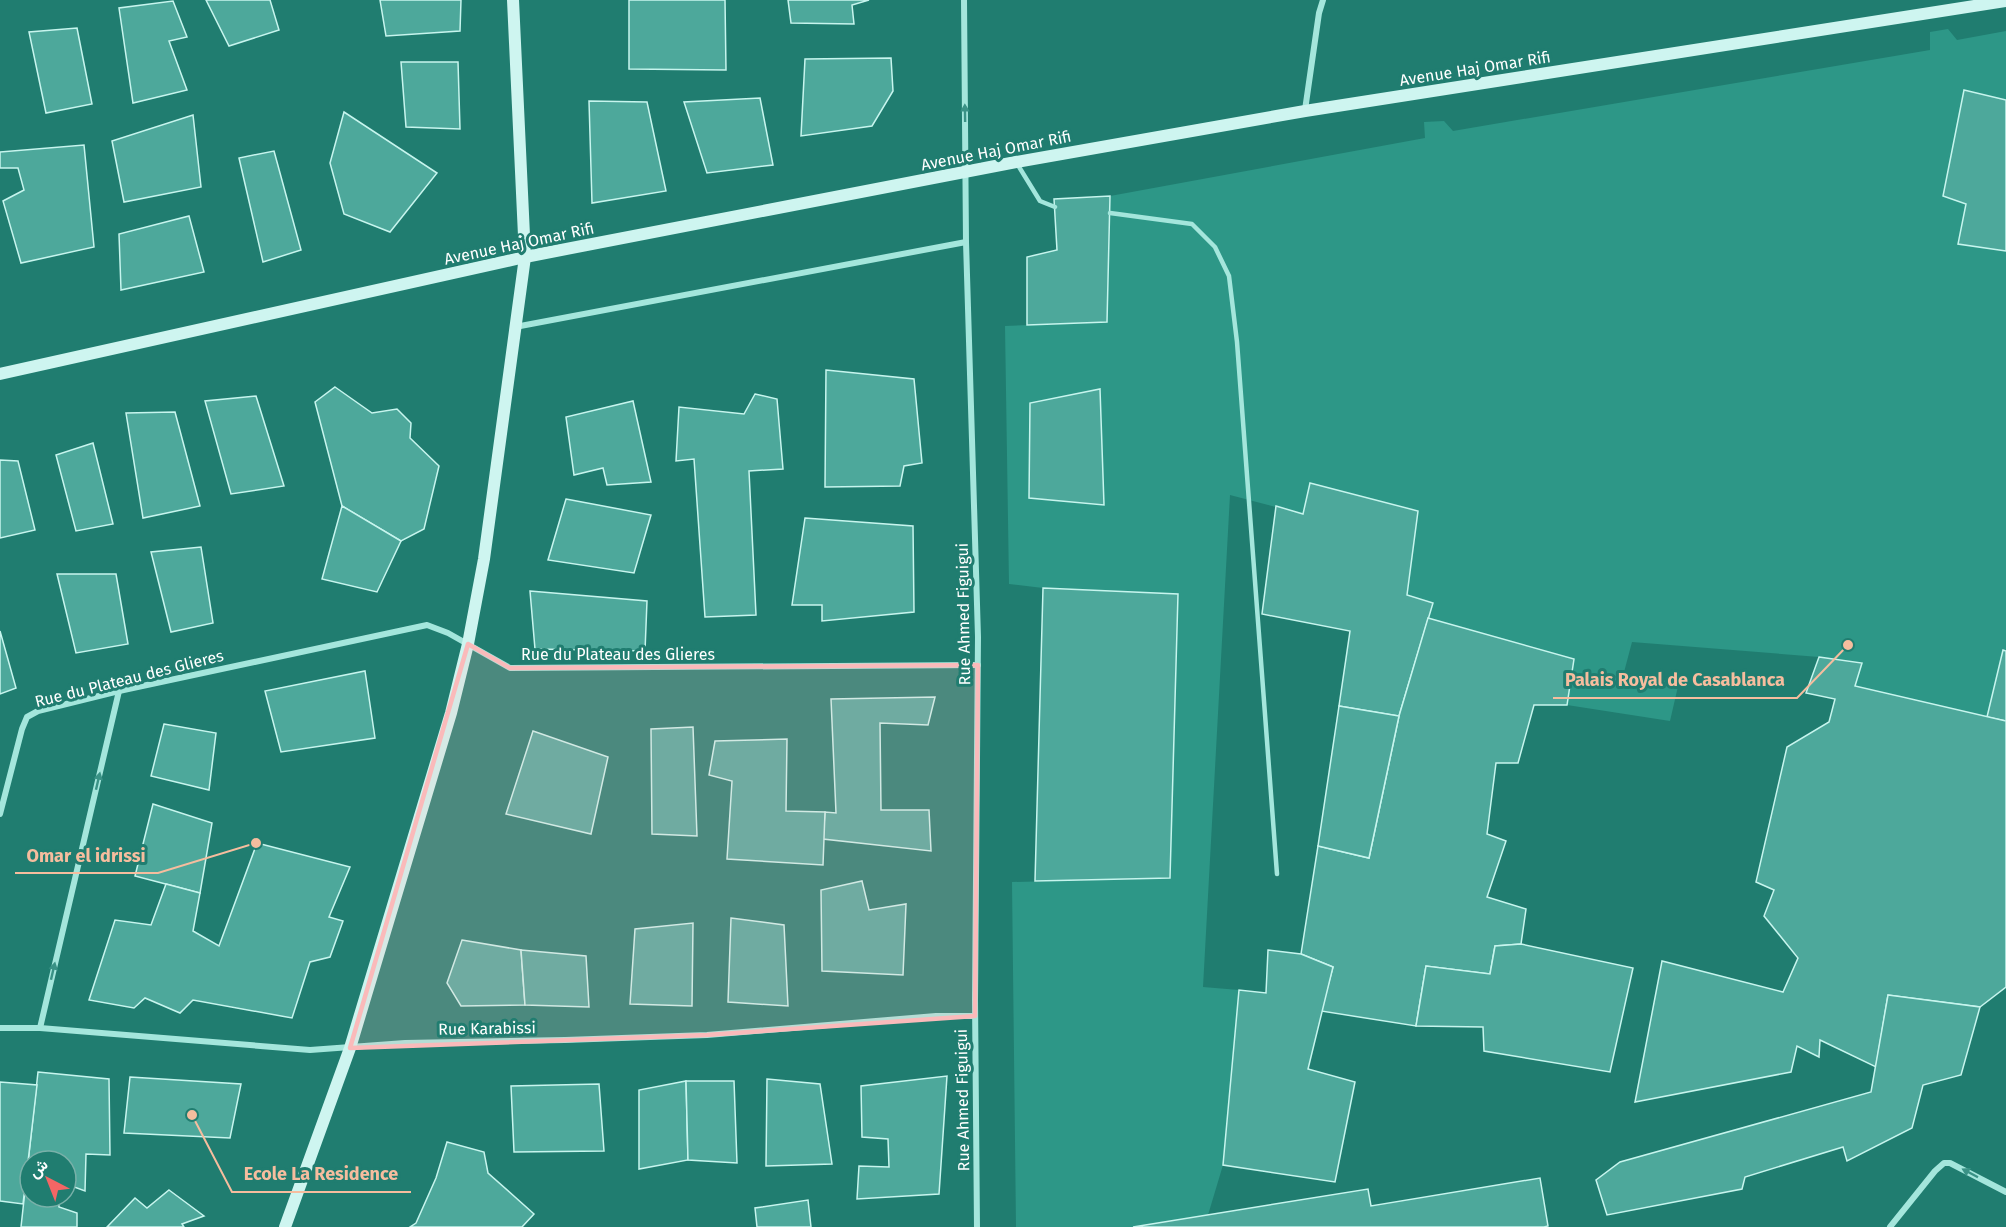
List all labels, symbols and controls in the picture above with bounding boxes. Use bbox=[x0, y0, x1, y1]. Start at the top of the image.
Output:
street label: Avenue Haj Omar Rifi bbox=[1398, 47, 1552, 90]
one-way arrow bbox=[960, 104, 970, 123]
street label: Avenue Haj Omar Rifi bbox=[919, 127, 1073, 174]
street label: Avenue Haj Omar Rifi bbox=[442, 218, 596, 269]
street label: Rue Ahmed Figuigui bbox=[953, 543, 974, 685]
street label: Rue du Plateau des Glieres bbox=[521, 645, 715, 664]
street label: Rue du Plateau des Glieres bbox=[33, 646, 225, 711]
callout: Palais Royal de Casablanca bbox=[1553, 662, 1797, 698]
text: Palais Royal de Casablanca bbox=[1565, 669, 1785, 691]
one-way arrow bbox=[94, 772, 103, 791]
callout: Omar el idrissi bbox=[15, 837, 158, 873]
text: Omar el idrissi bbox=[26, 845, 146, 867]
one-way arrow bbox=[49, 961, 58, 980]
street label: Rue Karabissi bbox=[438, 1018, 536, 1039]
street label: Rue Ahmed Figuigui bbox=[952, 1029, 973, 1171]
north arrow bbox=[18, 1149, 78, 1209]
text: ش bbox=[25, 1155, 52, 1182]
callout: Ecole La Residence bbox=[232, 1156, 411, 1192]
text: Ecole La Residence bbox=[244, 1163, 398, 1185]
one-way arrow bbox=[1961, 1169, 1979, 1179]

